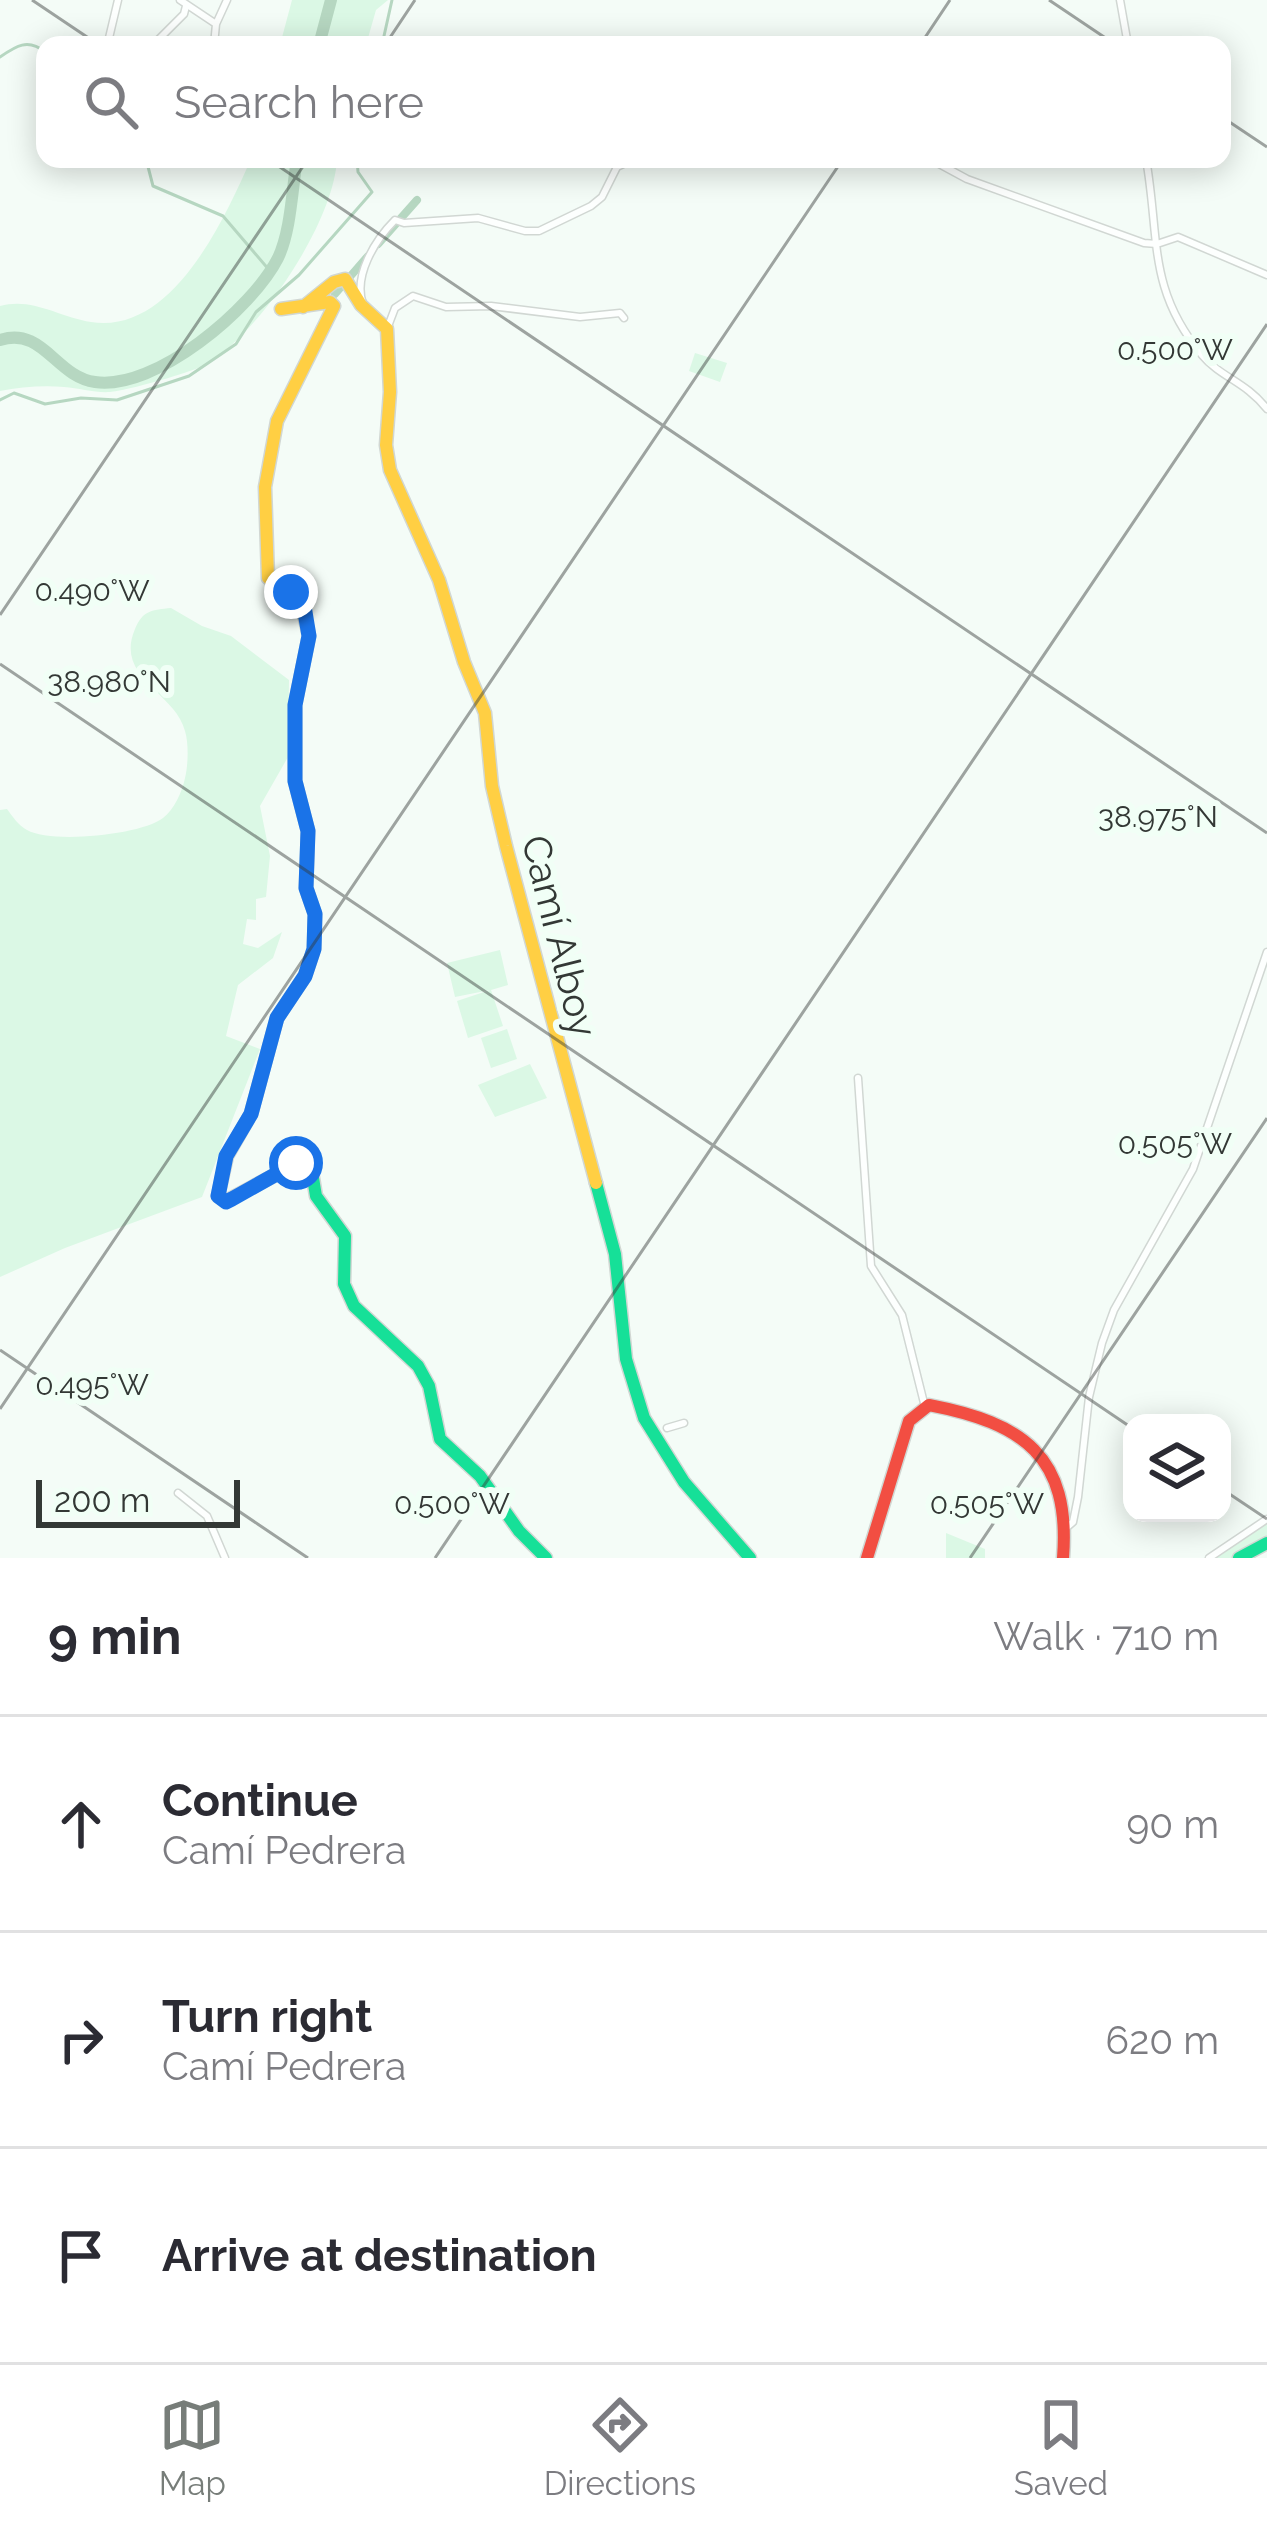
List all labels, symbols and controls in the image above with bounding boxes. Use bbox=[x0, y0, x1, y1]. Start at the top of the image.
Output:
search box bbox=[36, 36, 1231, 168]
icon: search bbox=[78, 69, 144, 135]
text: Search here bbox=[174, 76, 424, 129]
text: 0.500°W bbox=[1117, 332, 1234, 367]
route end bbox=[264, 565, 318, 619]
text: 0.490°W bbox=[34, 573, 150, 608]
text: 38.980°N bbox=[47, 664, 171, 699]
text: 38.975°N bbox=[1098, 799, 1218, 834]
street label: Camí Alboy bbox=[513, 831, 607, 1041]
text: 0.505°W bbox=[1118, 1126, 1233, 1161]
route start bbox=[269, 1136, 323, 1190]
text: 0.495°W bbox=[35, 1367, 149, 1402]
map controls bbox=[1123, 1414, 1231, 1522]
button: layers bbox=[1123, 1414, 1231, 1522]
scale bar bbox=[36, 1474, 240, 1527]
text: 200 m bbox=[54, 1481, 150, 1520]
text: 0.500°W bbox=[394, 1486, 511, 1521]
text: 0.505°W bbox=[930, 1486, 1045, 1521]
text: 9 min bbox=[48, 1606, 182, 1666]
text: Walk · 710 m bbox=[993, 1613, 1219, 1659]
text: Continue bbox=[162, 1774, 358, 1827]
icon: ahead bbox=[48, 1791, 114, 1857]
text: 90 m bbox=[1126, 1801, 1219, 1847]
text: Camí Pedrera bbox=[162, 1827, 406, 1873]
text: Turn right bbox=[162, 1990, 372, 2043]
icon: right bbox=[48, 2007, 114, 2073]
text: 620 m bbox=[1106, 2017, 1219, 2063]
text: Camí Pedrera bbox=[162, 2043, 406, 2089]
icon: arrive bbox=[48, 2223, 114, 2289]
text: Arrive at destination bbox=[162, 2229, 597, 2282]
tab: Map bbox=[159, 2392, 226, 2503]
tab: Directions bbox=[544, 2392, 696, 2503]
tab: Saved bbox=[1014, 2392, 1108, 2503]

